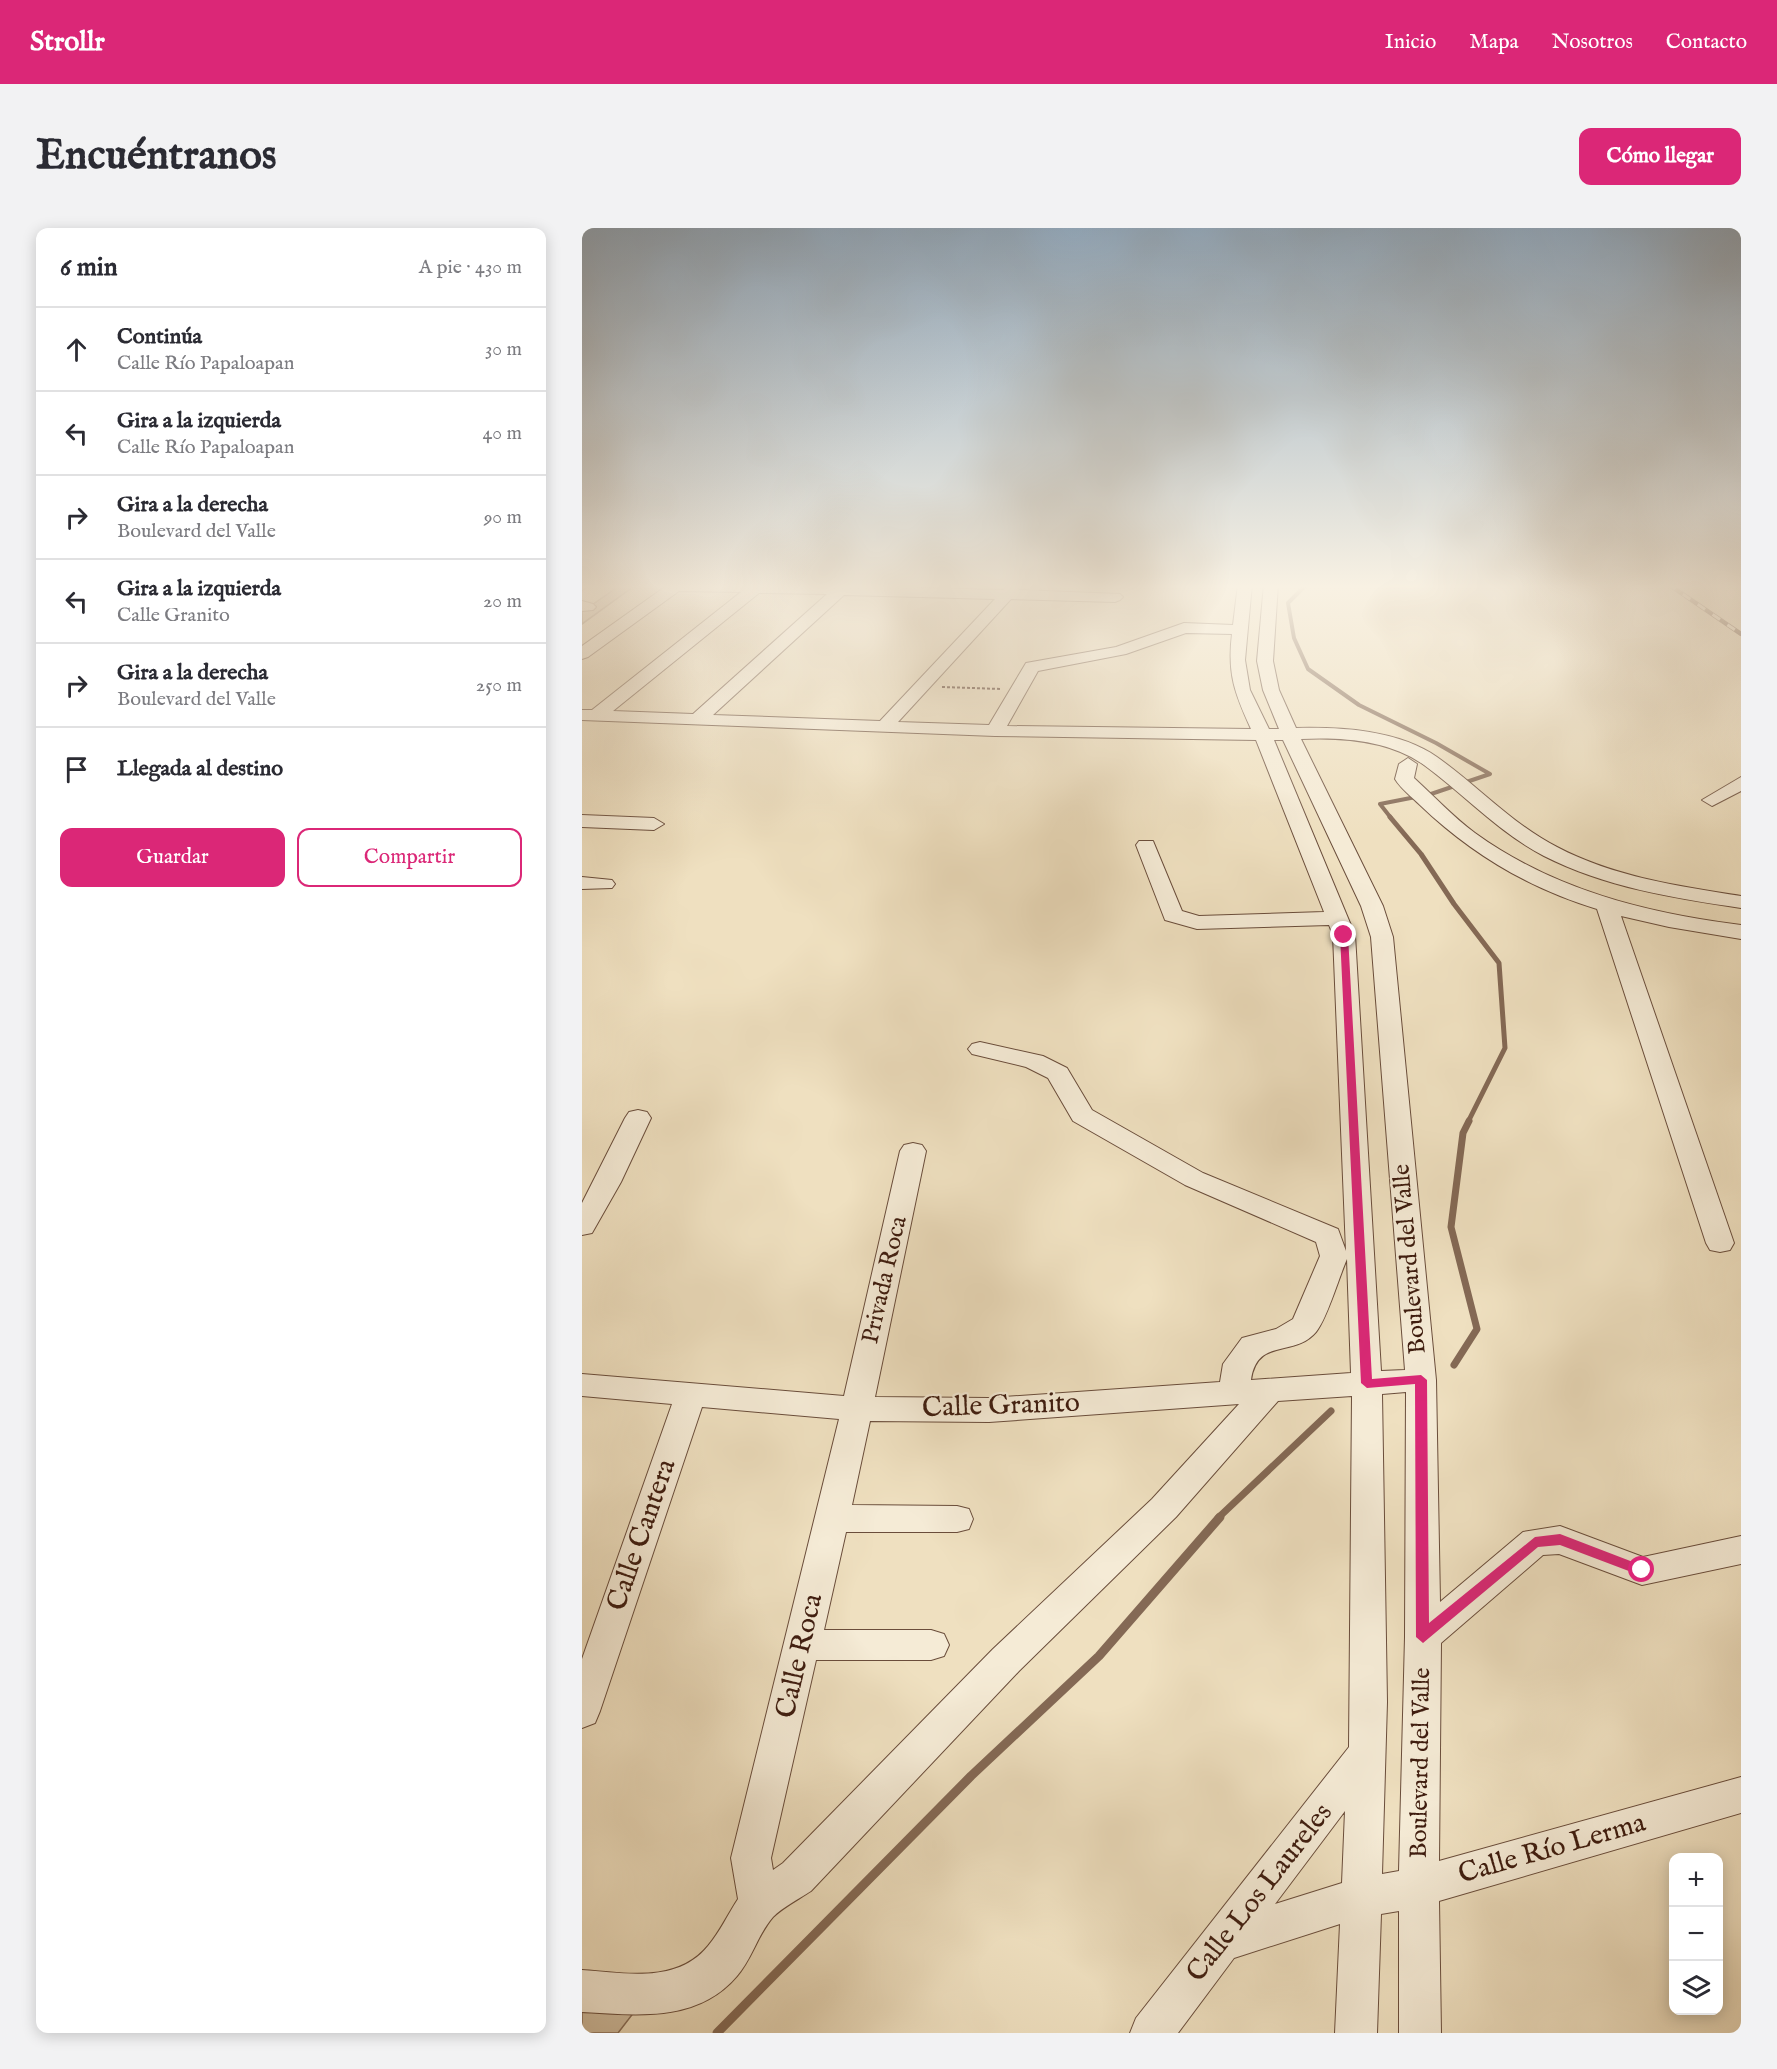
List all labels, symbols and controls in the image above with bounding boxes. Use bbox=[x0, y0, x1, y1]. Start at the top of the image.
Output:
text: Strollr bbox=[30, 25, 105, 60]
text: Inicio bbox=[1385, 29, 1436, 56]
text: Mapa bbox=[1469, 29, 1519, 56]
text: Nosotros bbox=[1552, 29, 1633, 56]
text: Contacto bbox=[1666, 29, 1747, 56]
button: Cómo llegar bbox=[1579, 128, 1741, 185]
text: Encuéntranos bbox=[36, 130, 277, 183]
text: 6 min bbox=[60, 251, 118, 284]
text: A pie · 430 m bbox=[419, 255, 522, 280]
text: Continúa bbox=[117, 323, 202, 351]
icon: ahead bbox=[60, 333, 93, 366]
text: 30 m bbox=[485, 337, 522, 362]
text: Calle Río Papaloapan bbox=[117, 351, 294, 376]
text: Gira a la izquierda bbox=[117, 407, 281, 435]
icon: left bbox=[60, 417, 93, 450]
text: 40 m bbox=[483, 421, 522, 446]
text: Calle Río Papaloapan bbox=[117, 435, 294, 460]
text: Gira a la derecha bbox=[117, 491, 268, 519]
icon: right bbox=[60, 501, 93, 534]
text: 90 m bbox=[484, 505, 522, 530]
text: Boulevard del Valle bbox=[117, 519, 276, 544]
text: Gira a la izquierda bbox=[117, 575, 281, 603]
icon: left bbox=[60, 585, 93, 618]
text: 20 m bbox=[483, 589, 522, 614]
text: Calle Granito bbox=[117, 603, 230, 628]
text: Gira a la derecha bbox=[117, 659, 268, 687]
icon: right bbox=[60, 669, 93, 702]
text: 250 m bbox=[476, 673, 522, 698]
text: Boulevard del Valle bbox=[117, 687, 276, 712]
icon: arrive bbox=[60, 753, 93, 786]
text: Llegada al destino bbox=[117, 755, 283, 783]
button: Guardar bbox=[60, 828, 285, 887]
button: Compartir bbox=[297, 828, 522, 887]
route end bbox=[1330, 921, 1356, 947]
street label: Boulevard del Valle bbox=[1386, 1163, 1434, 1355]
street label: Privada Roca bbox=[855, 1213, 915, 1347]
street label: Calle Granito bbox=[921, 1386, 1081, 1426]
street label: Calle Cantera bbox=[600, 1454, 685, 1615]
route start bbox=[1628, 1556, 1654, 1582]
street label: Calle Roca bbox=[769, 1589, 831, 1722]
street label: Boulevard del Valle bbox=[1404, 1667, 1438, 1859]
street label: Calle Los Laureles bbox=[1179, 1797, 1341, 1989]
street label: Calle Río Lerma bbox=[1454, 1805, 1650, 1892]
map controls bbox=[1669, 1853, 1723, 2015]
button: + bbox=[1669, 1853, 1723, 1907]
button: − bbox=[1669, 1907, 1723, 1961]
button: layers bbox=[1669, 1961, 1723, 2015]

